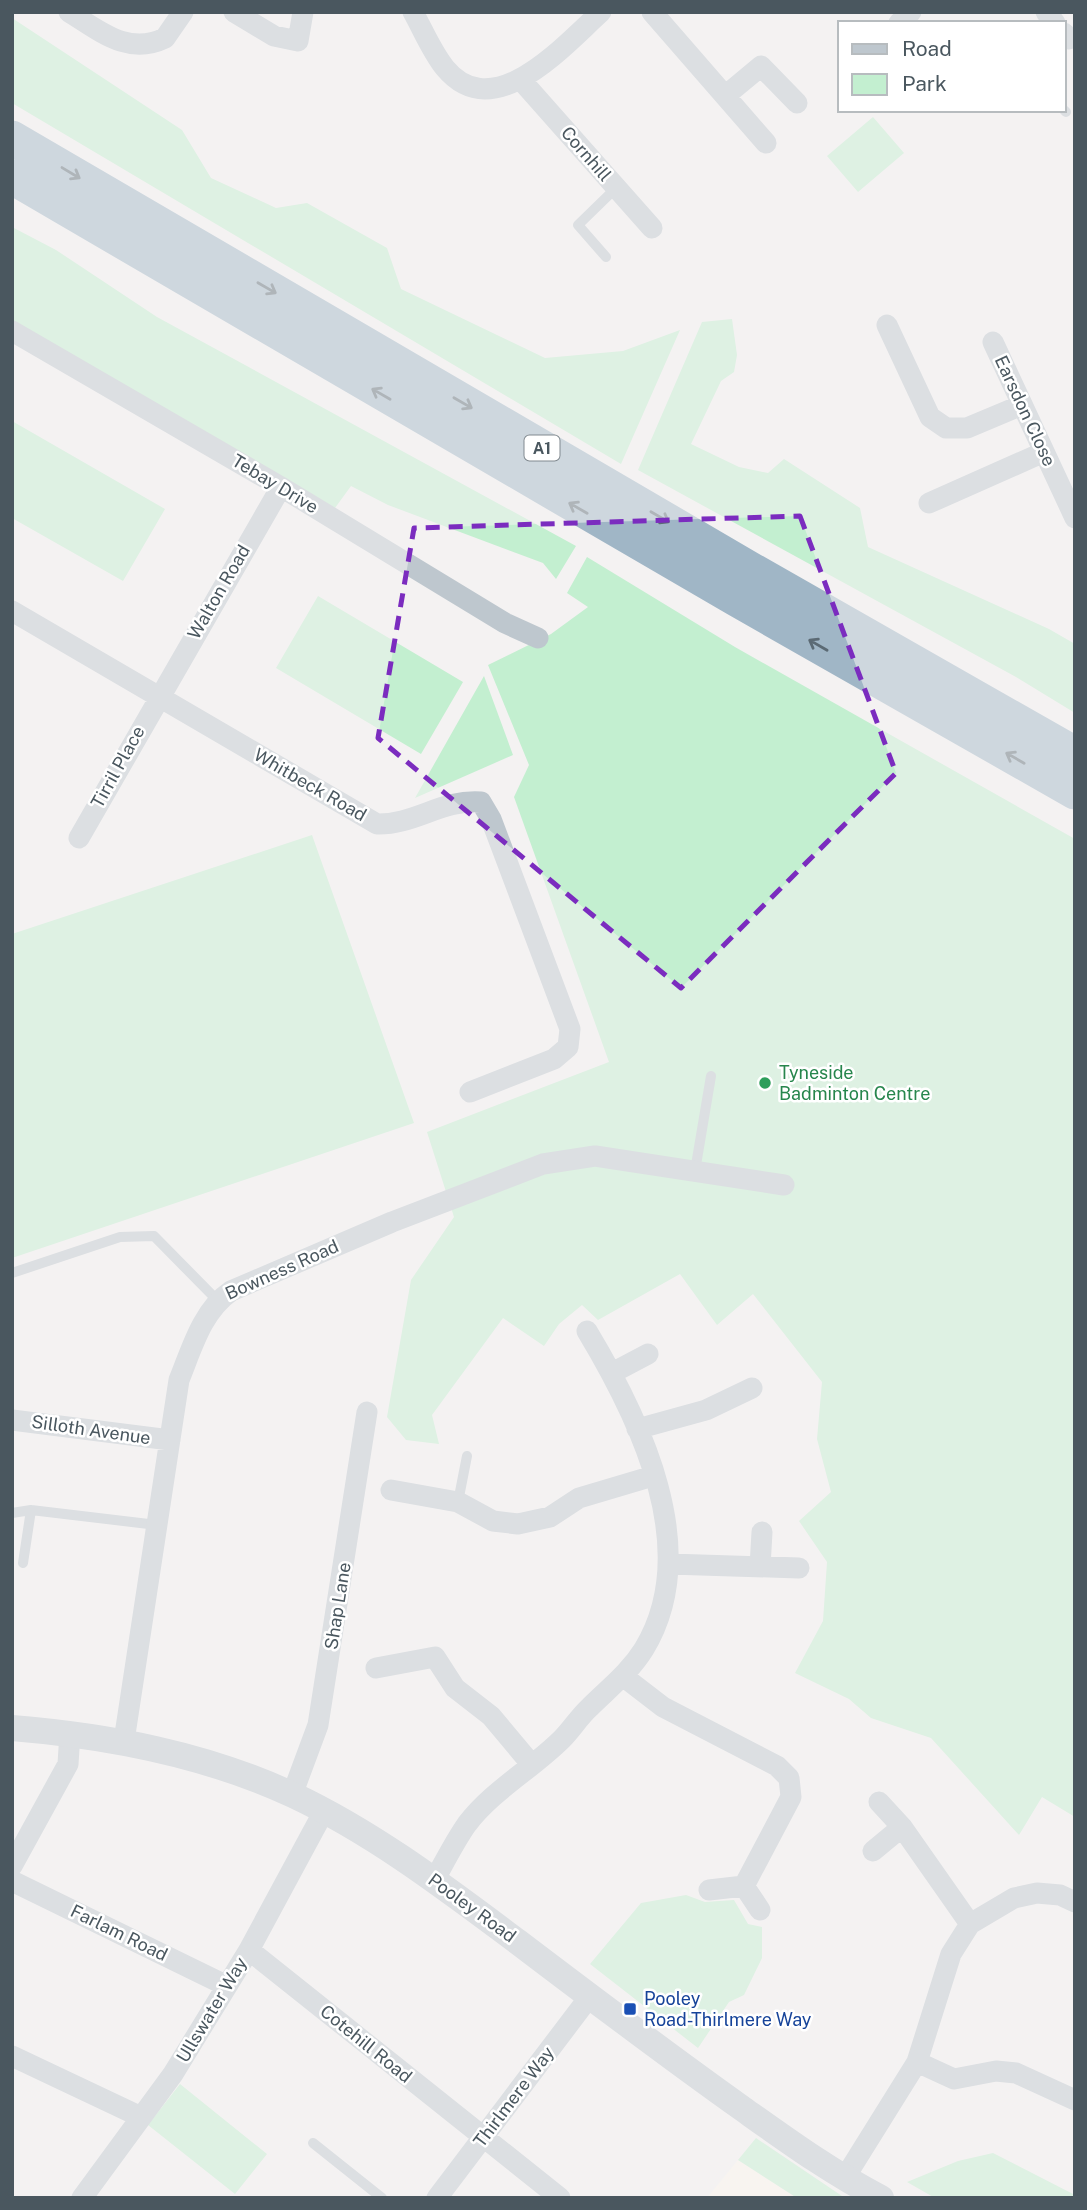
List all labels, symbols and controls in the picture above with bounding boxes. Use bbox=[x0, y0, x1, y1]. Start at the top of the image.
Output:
legend bbox=[838, 21, 1066, 112]
text: Road bbox=[902, 36, 952, 61]
text: Park bbox=[902, 71, 947, 96]
street label: Cornhill bbox=[557, 122, 616, 185]
one-way arrow bbox=[60, 166, 80, 180]
one-way arrow bbox=[256, 281, 276, 295]
street label: Earsdon Close bbox=[991, 352, 1060, 469]
one-way arrow bbox=[371, 386, 391, 400]
one-way arrow bbox=[453, 396, 473, 410]
road number: A1 bbox=[524, 436, 560, 461]
street label: Tebay Drive bbox=[228, 450, 322, 518]
one-way arrow bbox=[568, 500, 588, 514]
one-way arrow bbox=[650, 510, 670, 524]
street label: Walton Road bbox=[183, 541, 254, 643]
one-way arrow bbox=[808, 638, 828, 652]
street label: Tirril Place bbox=[86, 722, 149, 811]
street label: Whitbeck Road bbox=[250, 744, 370, 825]
one-way arrow bbox=[1006, 751, 1026, 765]
place label: Tyneside Badminton Centre bbox=[779, 1062, 930, 1104]
marker: Tyneside Badminton Centre bbox=[757, 1075, 773, 1091]
street label: Bowness Road bbox=[222, 1235, 342, 1304]
street label: Silloth Avenue bbox=[30, 1411, 152, 1448]
street label: Shap Lane bbox=[320, 1561, 355, 1651]
street label: Pooley Road bbox=[424, 1869, 520, 1946]
street label: Farlam Road bbox=[67, 1900, 171, 1965]
street label: Ullswater Way bbox=[172, 1953, 251, 2066]
place label: Pooley Road-Thirlmere Way bbox=[644, 1988, 812, 2030]
street label: Cotehill Road bbox=[316, 2000, 416, 2087]
marker: Pooley Road-Thirlmere Way bbox=[622, 2001, 638, 2017]
street label: Thirlmere Way bbox=[469, 2042, 558, 2151]

